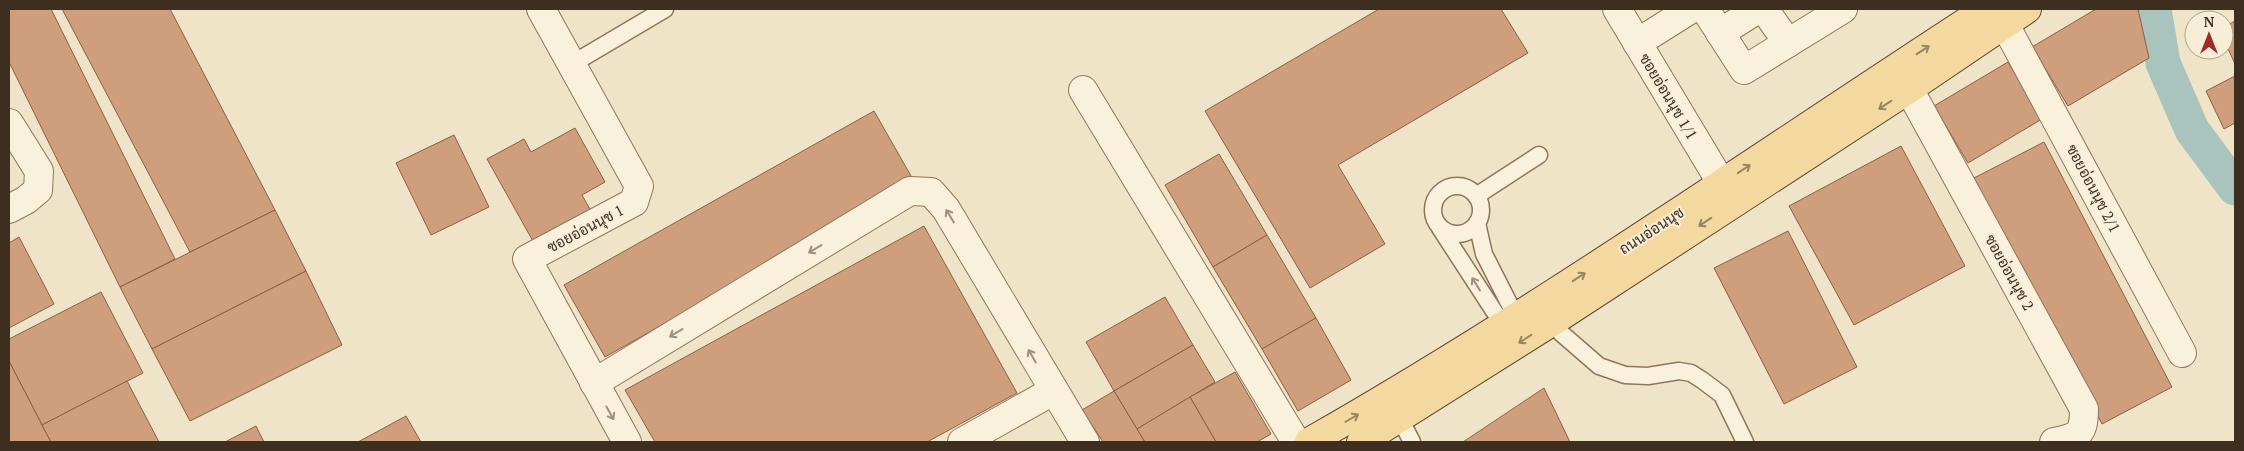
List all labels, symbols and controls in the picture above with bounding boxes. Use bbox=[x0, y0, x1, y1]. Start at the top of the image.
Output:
north arrow bbox=[2184, 10, 2234, 60]
text: N bbox=[2204, 12, 2215, 31]
one-way arrow bbox=[1916, 44, 1930, 55]
street label: ซอยอ่อนนุช 1/1 bbox=[1634, 49, 1703, 144]
one-way arrow bbox=[1879, 100, 1893, 110]
street label: ซอยอ่อนนุช 2/1 bbox=[2061, 140, 2126, 237]
one-way arrow bbox=[1737, 164, 1751, 174]
street label: ซอยอ่อนนุช 1 bbox=[543, 199, 628, 258]
street label: ถนนอ่อนนุช bbox=[1615, 202, 1688, 260]
one-way arrow bbox=[944, 209, 954, 223]
one-way arrow bbox=[1698, 217, 1712, 227]
street label: ซอยอ่อนนุช 2 bbox=[1979, 230, 2039, 315]
one-way arrow bbox=[808, 244, 822, 254]
one-way arrow bbox=[1572, 272, 1586, 282]
one-way arrow bbox=[1471, 277, 1481, 291]
one-way arrow bbox=[669, 329, 683, 339]
one-way arrow bbox=[1518, 334, 1532, 344]
one-way arrow bbox=[1027, 349, 1037, 363]
one-way arrow bbox=[606, 405, 616, 419]
one-way arrow bbox=[1344, 413, 1359, 423]

